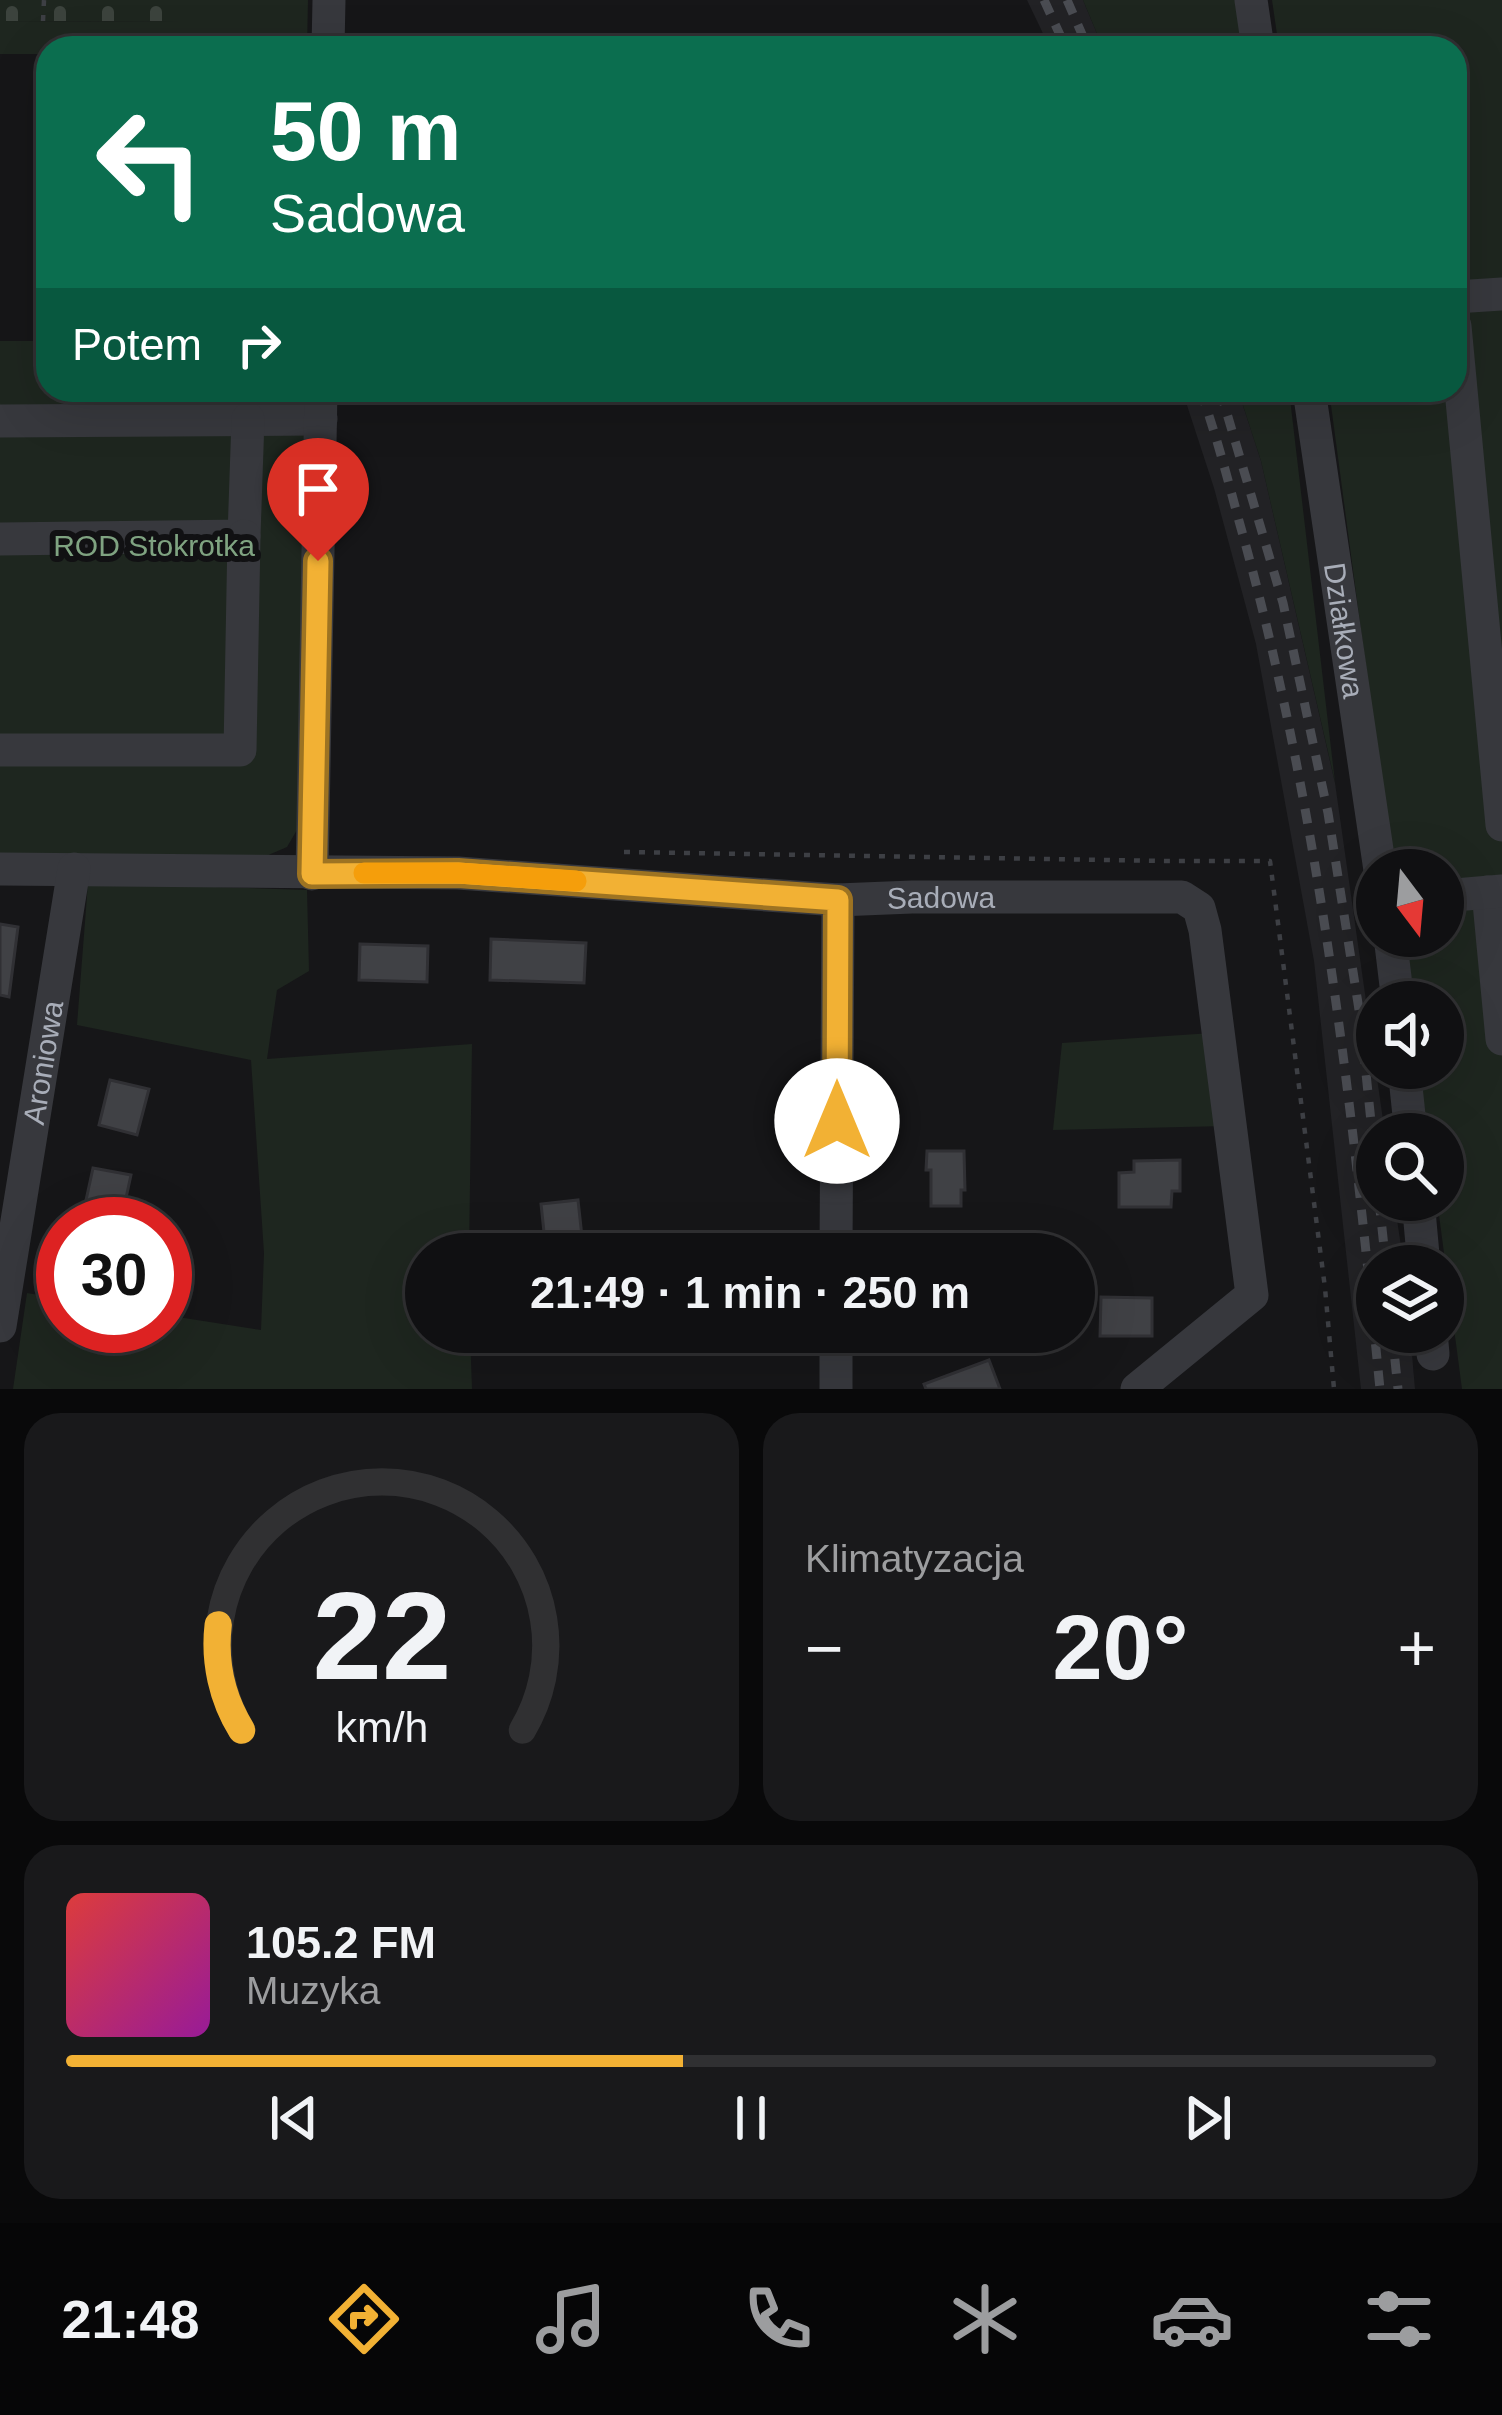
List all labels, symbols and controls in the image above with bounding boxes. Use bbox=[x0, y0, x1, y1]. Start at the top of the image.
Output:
icon: left bbox=[72, 84, 228, 240]
text: 50 m bbox=[270, 84, 461, 178]
text: Sadowa bbox=[270, 183, 465, 243]
icon: right bbox=[226, 312, 292, 378]
text: Potem bbox=[72, 319, 202, 370]
pin bbox=[267, 438, 369, 561]
icon: arrive bbox=[285, 456, 351, 522]
park label: ROD Stokrotka bbox=[53, 529, 255, 562]
street label: Działkowa bbox=[1318, 560, 1371, 701]
north arrow bbox=[1356, 849, 1464, 957]
map controls bbox=[1356, 849, 1464, 1353]
street label: Sadowa bbox=[886, 881, 995, 915]
button: sound bbox=[1356, 981, 1464, 1089]
street label: Aroniowa bbox=[16, 998, 69, 1127]
position arrow bbox=[774, 1058, 900, 1184]
button: search bbox=[1356, 1113, 1464, 1221]
speed limit sign: 30 bbox=[36, 1197, 192, 1353]
button: layers bbox=[1356, 1245, 1464, 1353]
text: 21:49 · 1 min · 250 m bbox=[530, 1267, 970, 1318]
text: Klimatyzacja bbox=[805, 1537, 1024, 1580]
text: 22 bbox=[312, 1566, 451, 1705]
text: 20° bbox=[1052, 1598, 1189, 1698]
text: − bbox=[805, 1611, 844, 1685]
text: + bbox=[1397, 1611, 1436, 1685]
text: km/h bbox=[335, 1703, 428, 1751]
text: 105.2 FM bbox=[246, 1917, 436, 1968]
text: Muzyka bbox=[246, 1969, 380, 2012]
icon: previous bbox=[261, 2085, 327, 2151]
icon: pause bbox=[718, 2085, 784, 2151]
icon: next bbox=[1175, 2085, 1241, 2151]
icon: directions bbox=[322, 2277, 406, 2361]
icon: music bbox=[529, 2277, 613, 2361]
icon: phone bbox=[736, 2277, 820, 2361]
icon: climate bbox=[943, 2277, 1027, 2361]
icon: car bbox=[1150, 2277, 1234, 2361]
icon: filters bbox=[1357, 2277, 1441, 2361]
text: 21:48 bbox=[61, 2289, 200, 2349]

